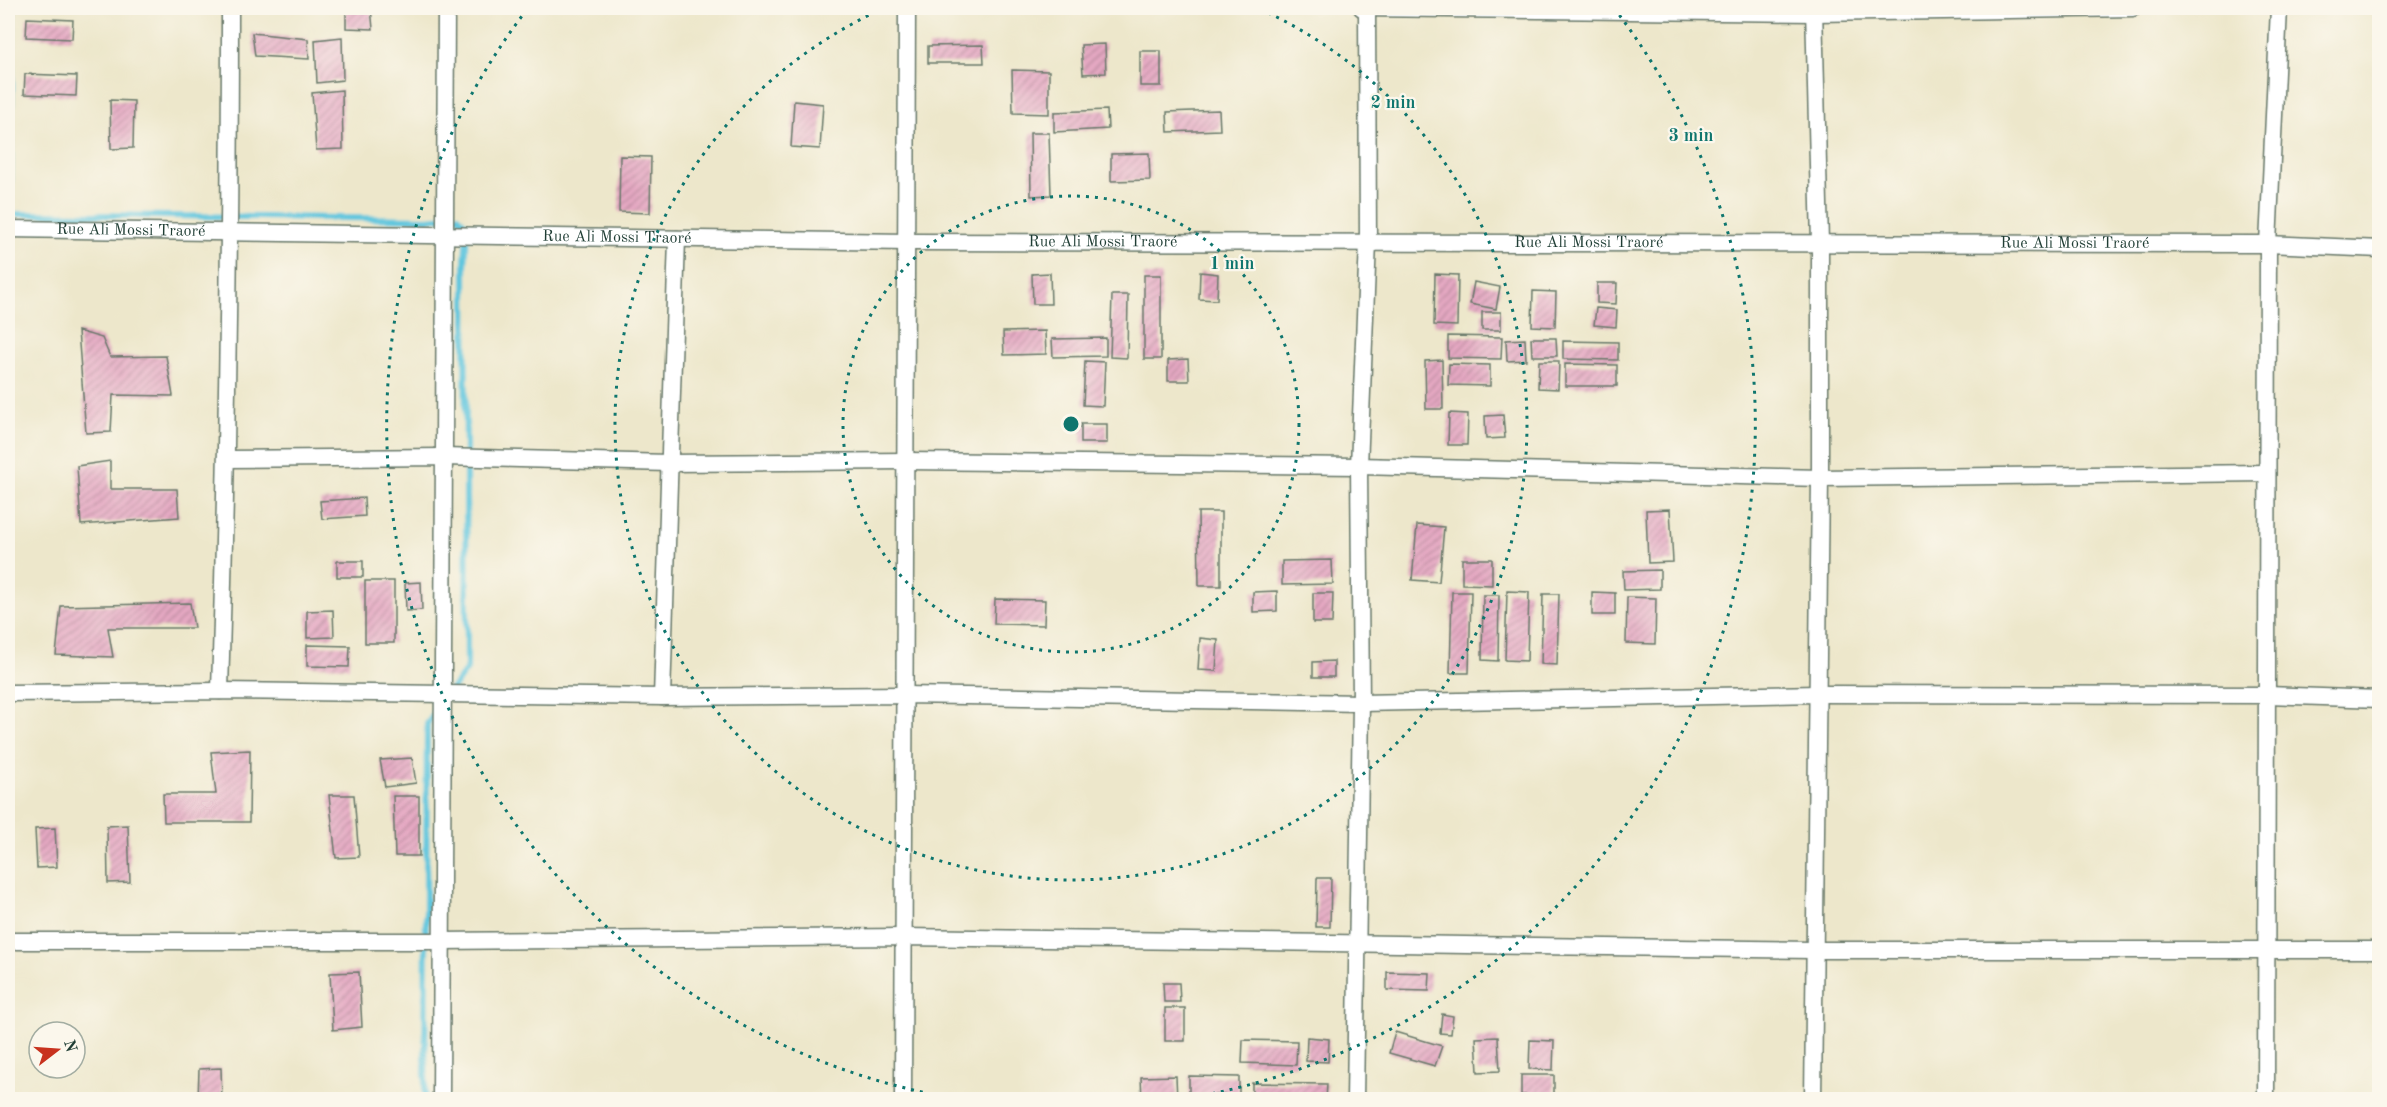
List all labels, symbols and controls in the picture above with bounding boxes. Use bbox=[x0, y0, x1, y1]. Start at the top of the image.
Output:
text: 2 min bbox=[1370, 94, 1416, 112]
text: 3 min bbox=[1668, 127, 1714, 145]
street label: Rue Ali Mossi Traoré bbox=[56, 222, 206, 240]
street label: Rue Ali Mossi Traoré bbox=[542, 229, 692, 247]
street label: Rue Ali Mossi Traoré bbox=[1028, 234, 1177, 250]
street label: Rue Ali Mossi Traoré bbox=[1514, 235, 1663, 251]
street label: Rue Ali Mossi Traoré bbox=[2000, 236, 2149, 252]
text: 1 min bbox=[1209, 255, 1255, 273]
centre of rings bbox=[1061, 414, 1081, 434]
north arrow bbox=[27, 1020, 87, 1080]
text: N bbox=[60, 1038, 79, 1055]

